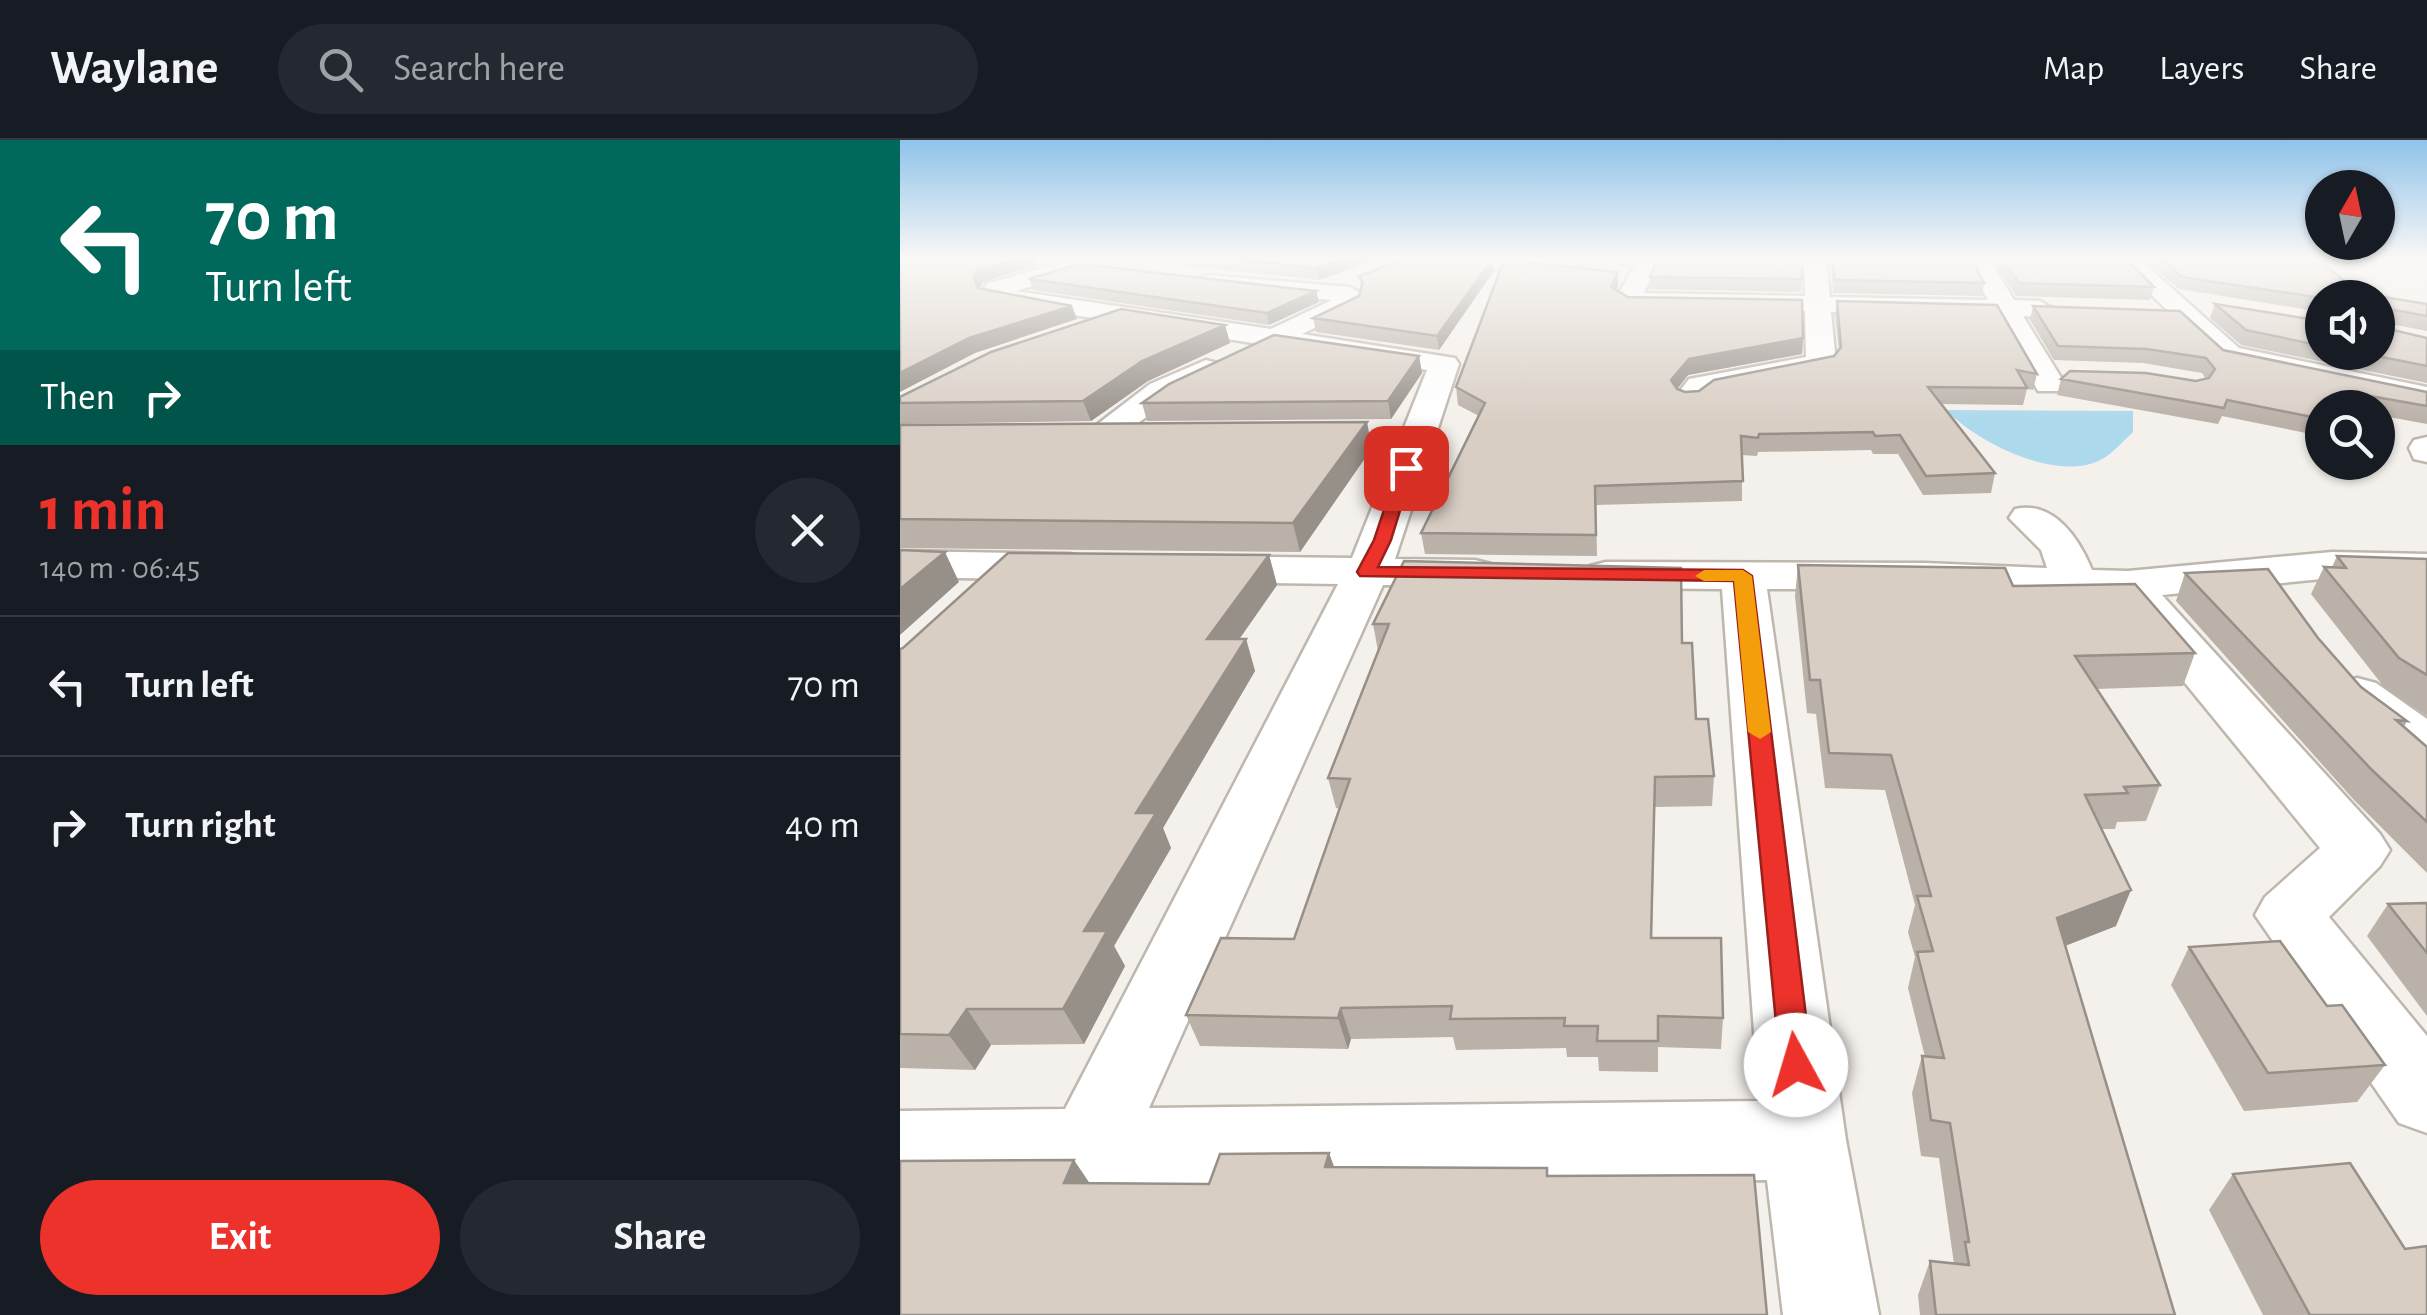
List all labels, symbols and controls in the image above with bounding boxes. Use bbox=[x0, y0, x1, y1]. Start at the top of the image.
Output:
search box bbox=[278, 24, 978, 114]
icon: search bbox=[313, 42, 368, 97]
text: Waylane bbox=[50, 45, 218, 93]
text: Search here bbox=[393, 50, 565, 88]
text: Map bbox=[2043, 51, 2104, 86]
text: Layers bbox=[2159, 51, 2244, 86]
text: Share bbox=[2299, 51, 2377, 86]
north arrow bbox=[2305, 170, 2395, 260]
map controls bbox=[2305, 170, 2395, 480]
icon: left bbox=[40, 180, 170, 310]
text: 70 m bbox=[205, 183, 339, 253]
text: Turn left bbox=[205, 265, 352, 310]
button: sound bbox=[2305, 280, 2395, 370]
icon: right bbox=[135, 370, 190, 425]
text: Then bbox=[40, 379, 115, 417]
button: search bbox=[2305, 390, 2395, 480]
pin bbox=[1364, 426, 1449, 511]
icon: arrive bbox=[1379, 441, 1434, 496]
button: close bbox=[755, 478, 860, 583]
text: 1 min bbox=[40, 481, 166, 541]
text: 140 m · 06:45 bbox=[40, 552, 200, 584]
icon: left bbox=[40, 659, 95, 714]
text: Turn left bbox=[125, 667, 253, 705]
text: 70 m bbox=[787, 667, 860, 705]
icon: right bbox=[40, 799, 95, 854]
text: Turn right bbox=[125, 807, 275, 845]
text: 40 m bbox=[785, 807, 860, 845]
position arrow bbox=[1744, 1013, 1848, 1117]
button: Exit bbox=[40, 1180, 440, 1295]
button: Share bbox=[460, 1180, 860, 1295]

